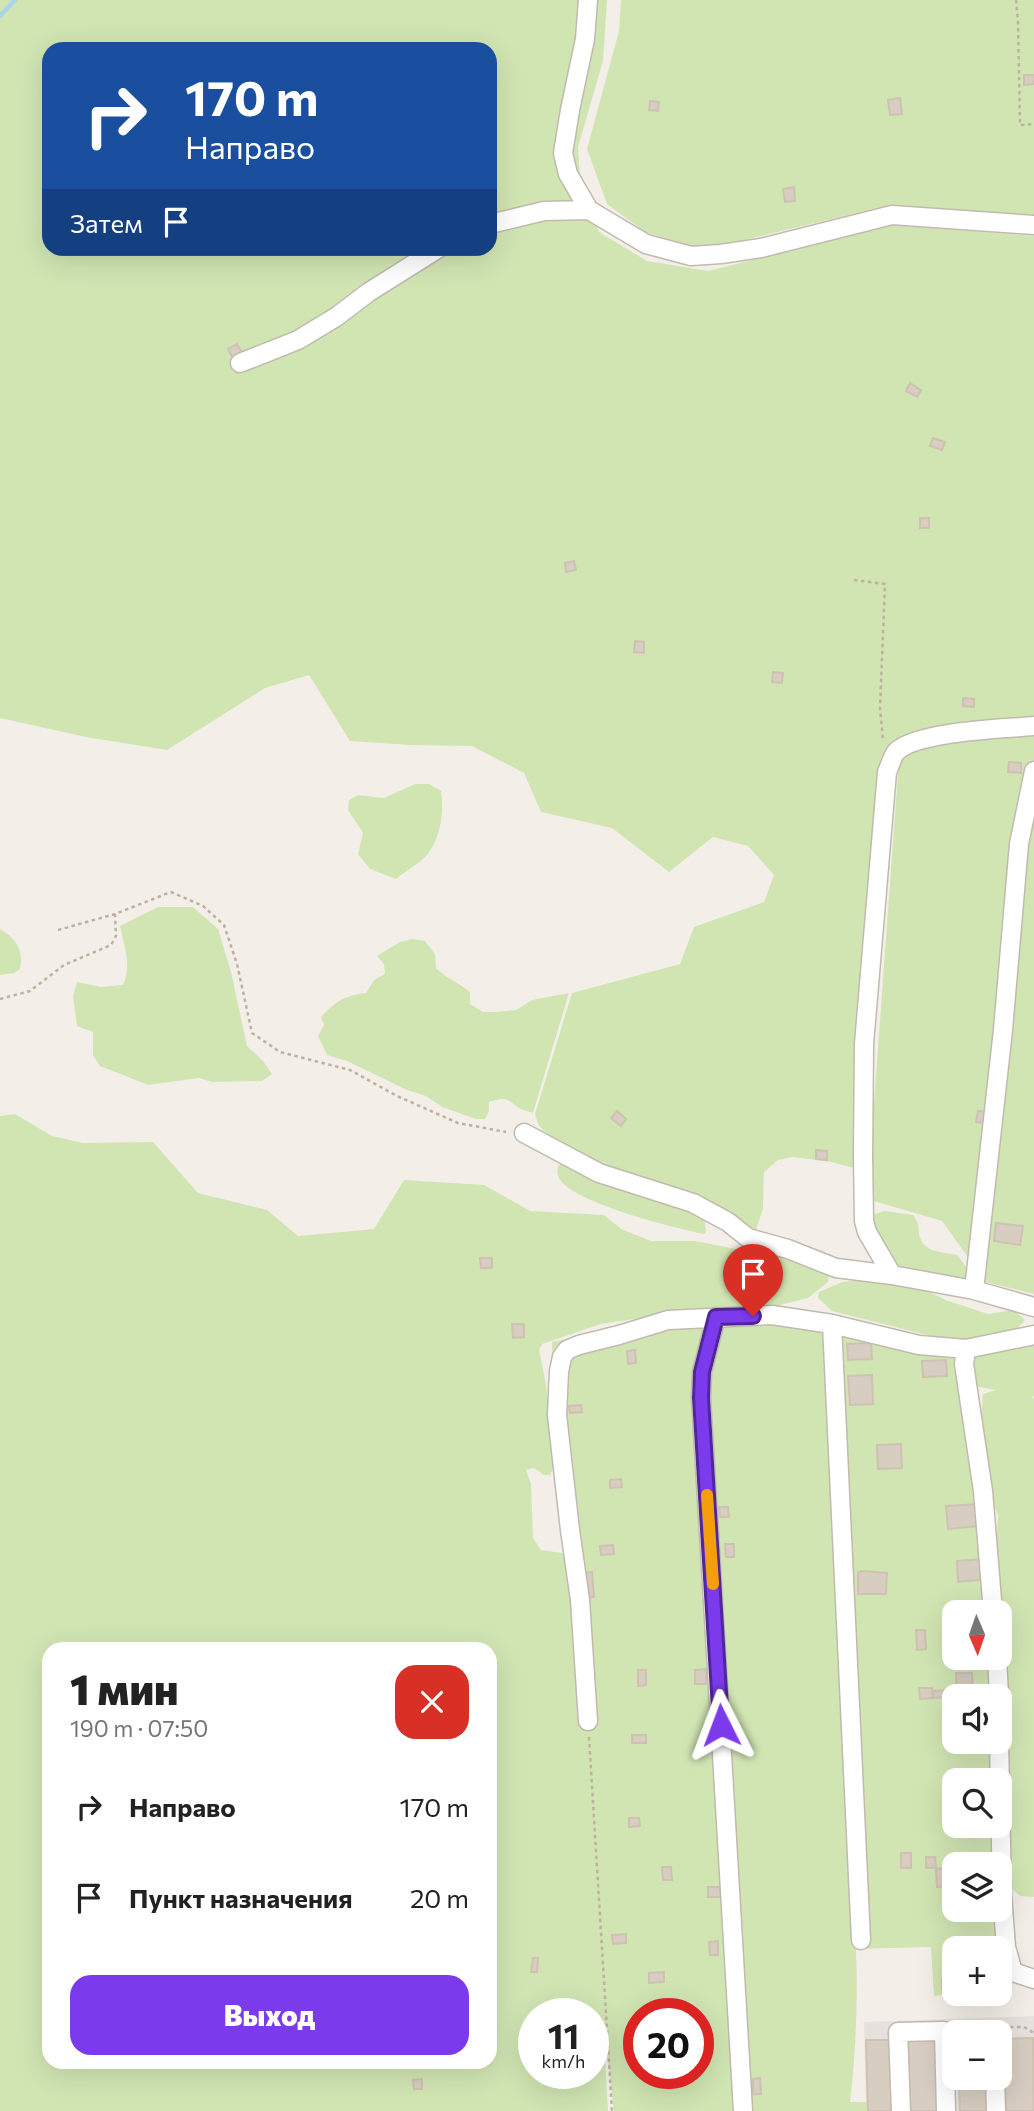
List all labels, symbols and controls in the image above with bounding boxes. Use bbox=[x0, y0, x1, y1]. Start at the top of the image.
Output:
text: 170 m bbox=[185, 66, 318, 126]
icon: right bbox=[70, 70, 161, 161]
text: Направо bbox=[185, 126, 315, 166]
icon: arrive bbox=[157, 203, 195, 241]
text: Затем bbox=[70, 207, 143, 238]
pin bbox=[723, 1244, 783, 1316]
icon: arrive bbox=[734, 1255, 772, 1293]
north arrow bbox=[942, 1600, 1012, 1670]
map controls bbox=[942, 1600, 1012, 2090]
text: 1 мин bbox=[70, 1662, 179, 1714]
button: close bbox=[395, 1665, 469, 1739]
button: sound bbox=[942, 1684, 1012, 1754]
position arrow bbox=[684, 1688, 758, 1762]
text: 190 m · 07:50 bbox=[70, 1714, 208, 1742]
button: search bbox=[942, 1768, 1012, 1838]
icon: right bbox=[70, 1788, 108, 1826]
text: Направо bbox=[129, 1791, 236, 1822]
text: 170 m bbox=[400, 1791, 469, 1822]
button: layers bbox=[942, 1852, 1012, 1922]
icon: arrive bbox=[70, 1879, 108, 1917]
text: Пункт назначения bbox=[129, 1882, 353, 1913]
text: 20 m bbox=[410, 1882, 469, 1913]
button: + bbox=[942, 1936, 1012, 2006]
button: Выход bbox=[70, 1975, 469, 2055]
speed limit sign: 20 bbox=[623, 1998, 714, 2089]
text: 11 bbox=[548, 2013, 579, 2056]
button: − bbox=[942, 2020, 1012, 2090]
text: km/h bbox=[542, 2050, 585, 2072]

